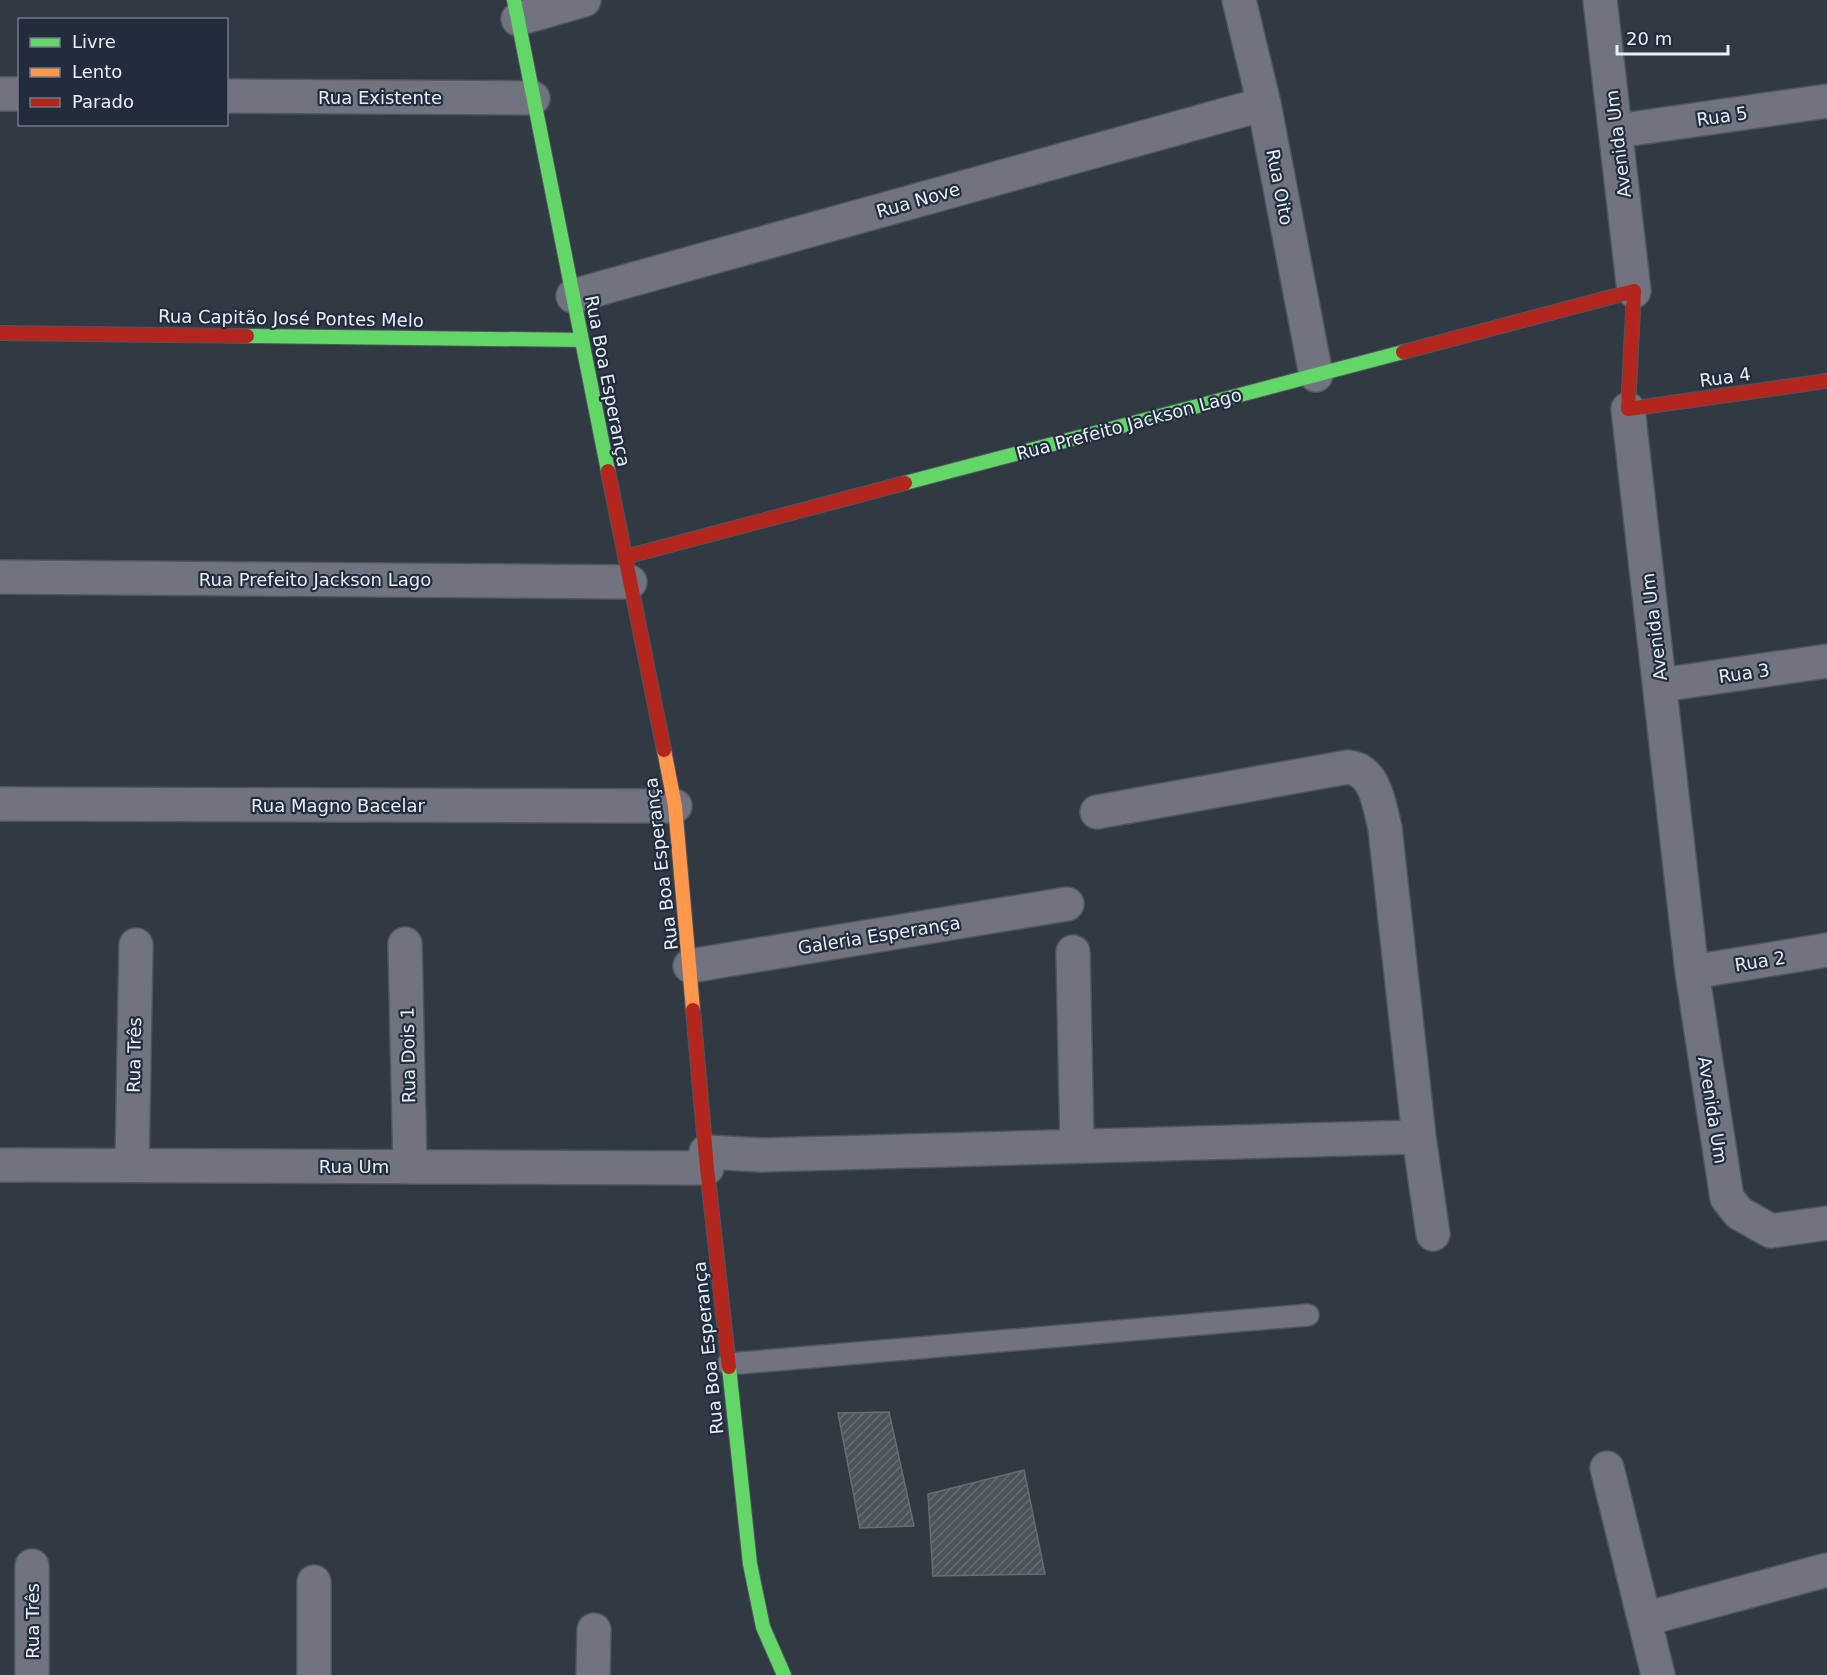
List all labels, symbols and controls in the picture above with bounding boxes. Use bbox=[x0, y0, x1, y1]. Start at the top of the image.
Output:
legend bbox=[18, 18, 228, 126]
scale bar bbox=[1617, 18, 1728, 56]
text: 20 m bbox=[1626, 28, 1672, 49]
text: Livre bbox=[72, 31, 116, 52]
text: Lento bbox=[72, 61, 122, 82]
street label: Rua Existente bbox=[318, 87, 442, 108]
street label: Avenida Um bbox=[1601, 89, 1635, 199]
text: Parado bbox=[72, 91, 134, 112]
street label: Rua 5 bbox=[1695, 102, 1749, 130]
street label: Rua Oito bbox=[1262, 147, 1298, 227]
street label: Rua Nove bbox=[874, 178, 962, 222]
street label: Rua Boa Esperança bbox=[581, 294, 635, 468]
street label: Rua Capitão José Pontes Melo bbox=[158, 305, 424, 331]
street label: Rua 4 bbox=[1698, 363, 1752, 391]
street label: Rua Prefeito Jackson Lago bbox=[1014, 384, 1244, 464]
street label: Rua Prefeito Jackson Lago bbox=[199, 569, 431, 590]
street label: Avenida Um bbox=[1637, 572, 1671, 682]
street label: Rua 3 bbox=[1717, 659, 1771, 687]
street label: Rua Boa Esperança bbox=[640, 776, 682, 952]
street label: Rua Magno Bacelar bbox=[251, 795, 425, 816]
street label: Galeria Esperança bbox=[796, 912, 962, 958]
street label: Rua 2 bbox=[1733, 947, 1787, 975]
street label: Rua Dois 1 bbox=[397, 1007, 419, 1103]
street label: Rua Três bbox=[123, 1017, 145, 1093]
street label: Avenida Um bbox=[1694, 1055, 1732, 1165]
street label: Rua Um bbox=[319, 1156, 389, 1177]
street label: Rua Boa Esperança bbox=[688, 1260, 728, 1436]
street label: Rua Três bbox=[22, 1583, 43, 1659]

